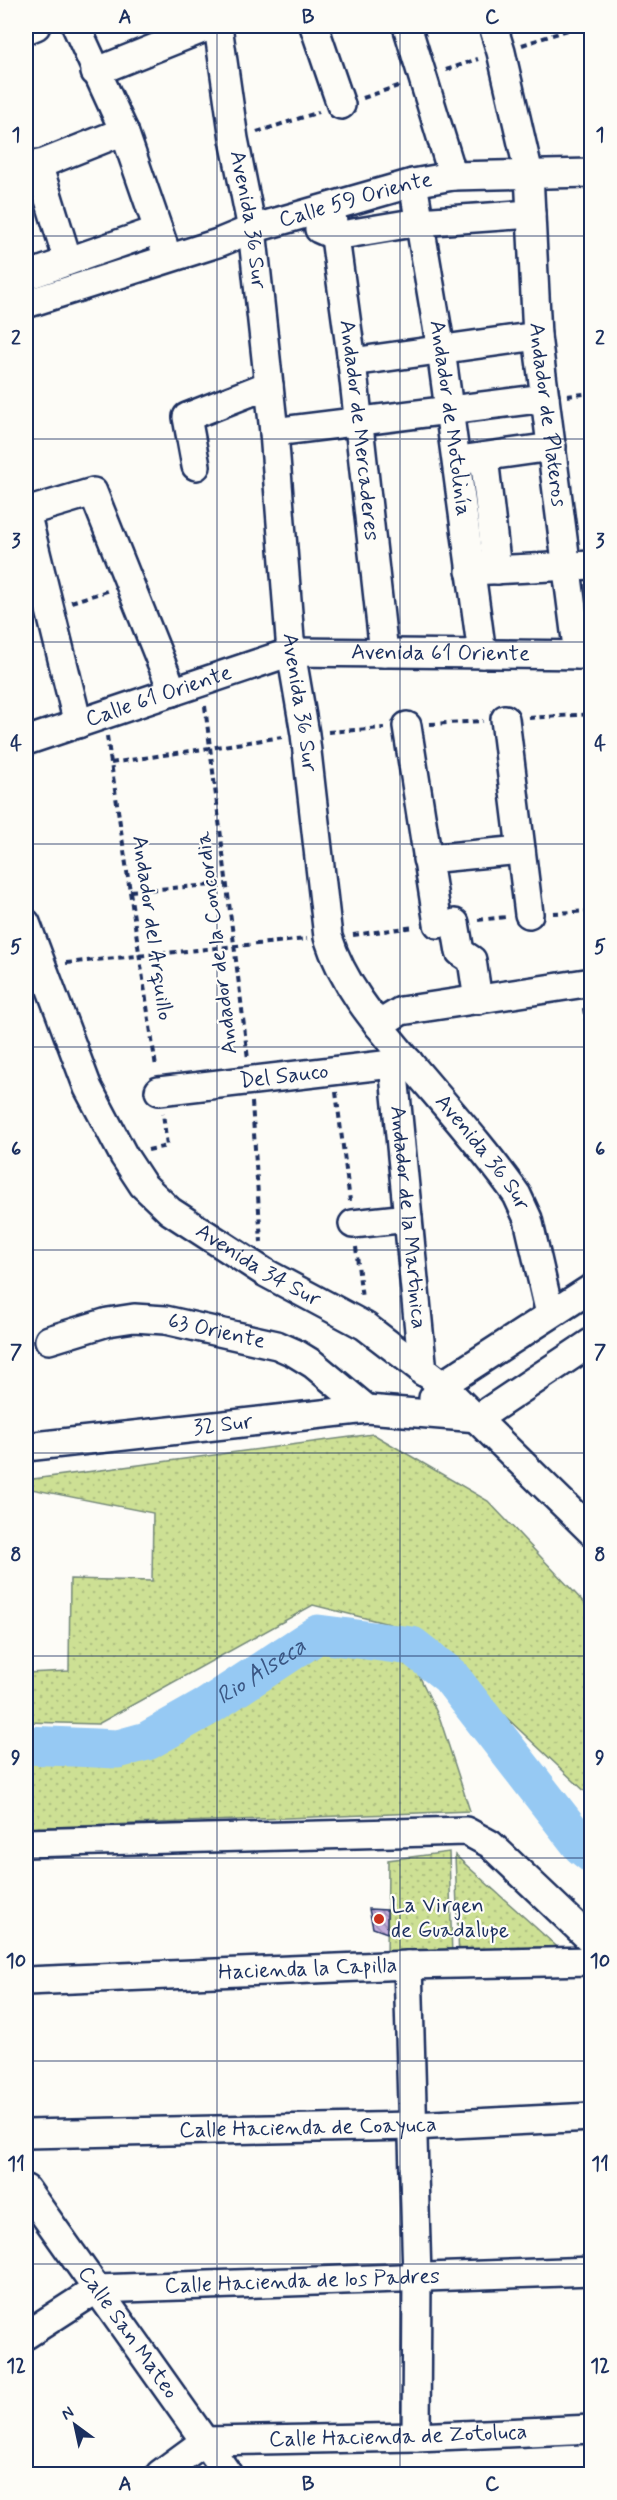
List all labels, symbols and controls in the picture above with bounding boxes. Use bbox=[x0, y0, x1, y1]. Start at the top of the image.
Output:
text: A bbox=[118, 4, 132, 31]
text: B bbox=[302, 4, 315, 31]
text: C bbox=[485, 4, 500, 31]
text: 1 bbox=[12, 122, 20, 149]
text: 1 bbox=[596, 122, 604, 149]
street label: Avenida 36 Sur bbox=[223, 148, 272, 291]
street label: Calle 59 Oriente bbox=[276, 166, 435, 235]
street label: Andador de Mercaderes bbox=[332, 318, 386, 542]
street label: Andador de Motolinía bbox=[422, 318, 477, 518]
street label: Andador de Plateros bbox=[522, 322, 573, 509]
text: 2 bbox=[11, 325, 21, 352]
text: 2 bbox=[595, 325, 605, 352]
text: 3 bbox=[11, 528, 21, 555]
text: 3 bbox=[595, 528, 605, 555]
street label: Avenida 36 Sur bbox=[276, 632, 323, 774]
street label: Avenida 61 Oriente bbox=[351, 639, 530, 668]
street label: Calle 61 Oriente bbox=[82, 659, 236, 734]
text: 4 bbox=[10, 731, 22, 758]
text: 4 bbox=[594, 731, 606, 758]
street label: Andador de la Concordia bbox=[189, 829, 245, 1056]
street label: Andador del Arquillo bbox=[125, 834, 179, 1022]
text: 5 bbox=[10, 934, 22, 961]
text: 5 bbox=[594, 934, 606, 961]
street label: Del Sauco bbox=[238, 1057, 330, 1096]
street label: Avenida 36 Sur bbox=[428, 1089, 536, 1216]
street label: Andador de la Martinica bbox=[383, 1104, 433, 1330]
text: 6 bbox=[11, 1136, 21, 1163]
text: 6 bbox=[595, 1136, 605, 1163]
street label: Avenida 34 Sur bbox=[190, 1217, 326, 1314]
street label: 63 Oriente bbox=[165, 1307, 268, 1356]
text: 7 bbox=[10, 1339, 22, 1366]
text: 7 bbox=[594, 1339, 606, 1366]
street label: 32 Sur bbox=[192, 1408, 255, 1442]
text: 8 bbox=[10, 1542, 22, 1569]
text: 8 bbox=[594, 1542, 606, 1569]
water label: Rio Alseca bbox=[210, 1631, 312, 1712]
text: 9 bbox=[11, 1745, 21, 1772]
text: 9 bbox=[595, 1745, 605, 1772]
place label: La Virgen de Guadalupe bbox=[391, 1892, 509, 1945]
marker: La Virgen de Guadalupe bbox=[372, 1912, 386, 1926]
text: 10 bbox=[6, 1948, 26, 1975]
text: 10 bbox=[590, 1948, 610, 1975]
street label: Hacienda la Capilla bbox=[218, 1951, 398, 1987]
street label: Calle Hacienda de Coayuca bbox=[179, 2111, 437, 2145]
text: 11 bbox=[7, 2151, 25, 2178]
text: 11 bbox=[591, 2151, 609, 2178]
street label: Calle San Mateo bbox=[71, 2261, 184, 2405]
street label: Calle Hacienda de los Padres bbox=[164, 2263, 441, 2301]
text: 12 bbox=[6, 2353, 26, 2380]
text: 12 bbox=[590, 2353, 610, 2380]
north arrow bbox=[45, 2395, 105, 2455]
text: N bbox=[57, 2402, 78, 2425]
street label: Calle Hacienda de Zotoluca bbox=[269, 2418, 528, 2454]
text: A bbox=[118, 2471, 132, 2498]
text: B bbox=[302, 2471, 315, 2498]
text: C bbox=[485, 2471, 500, 2498]

